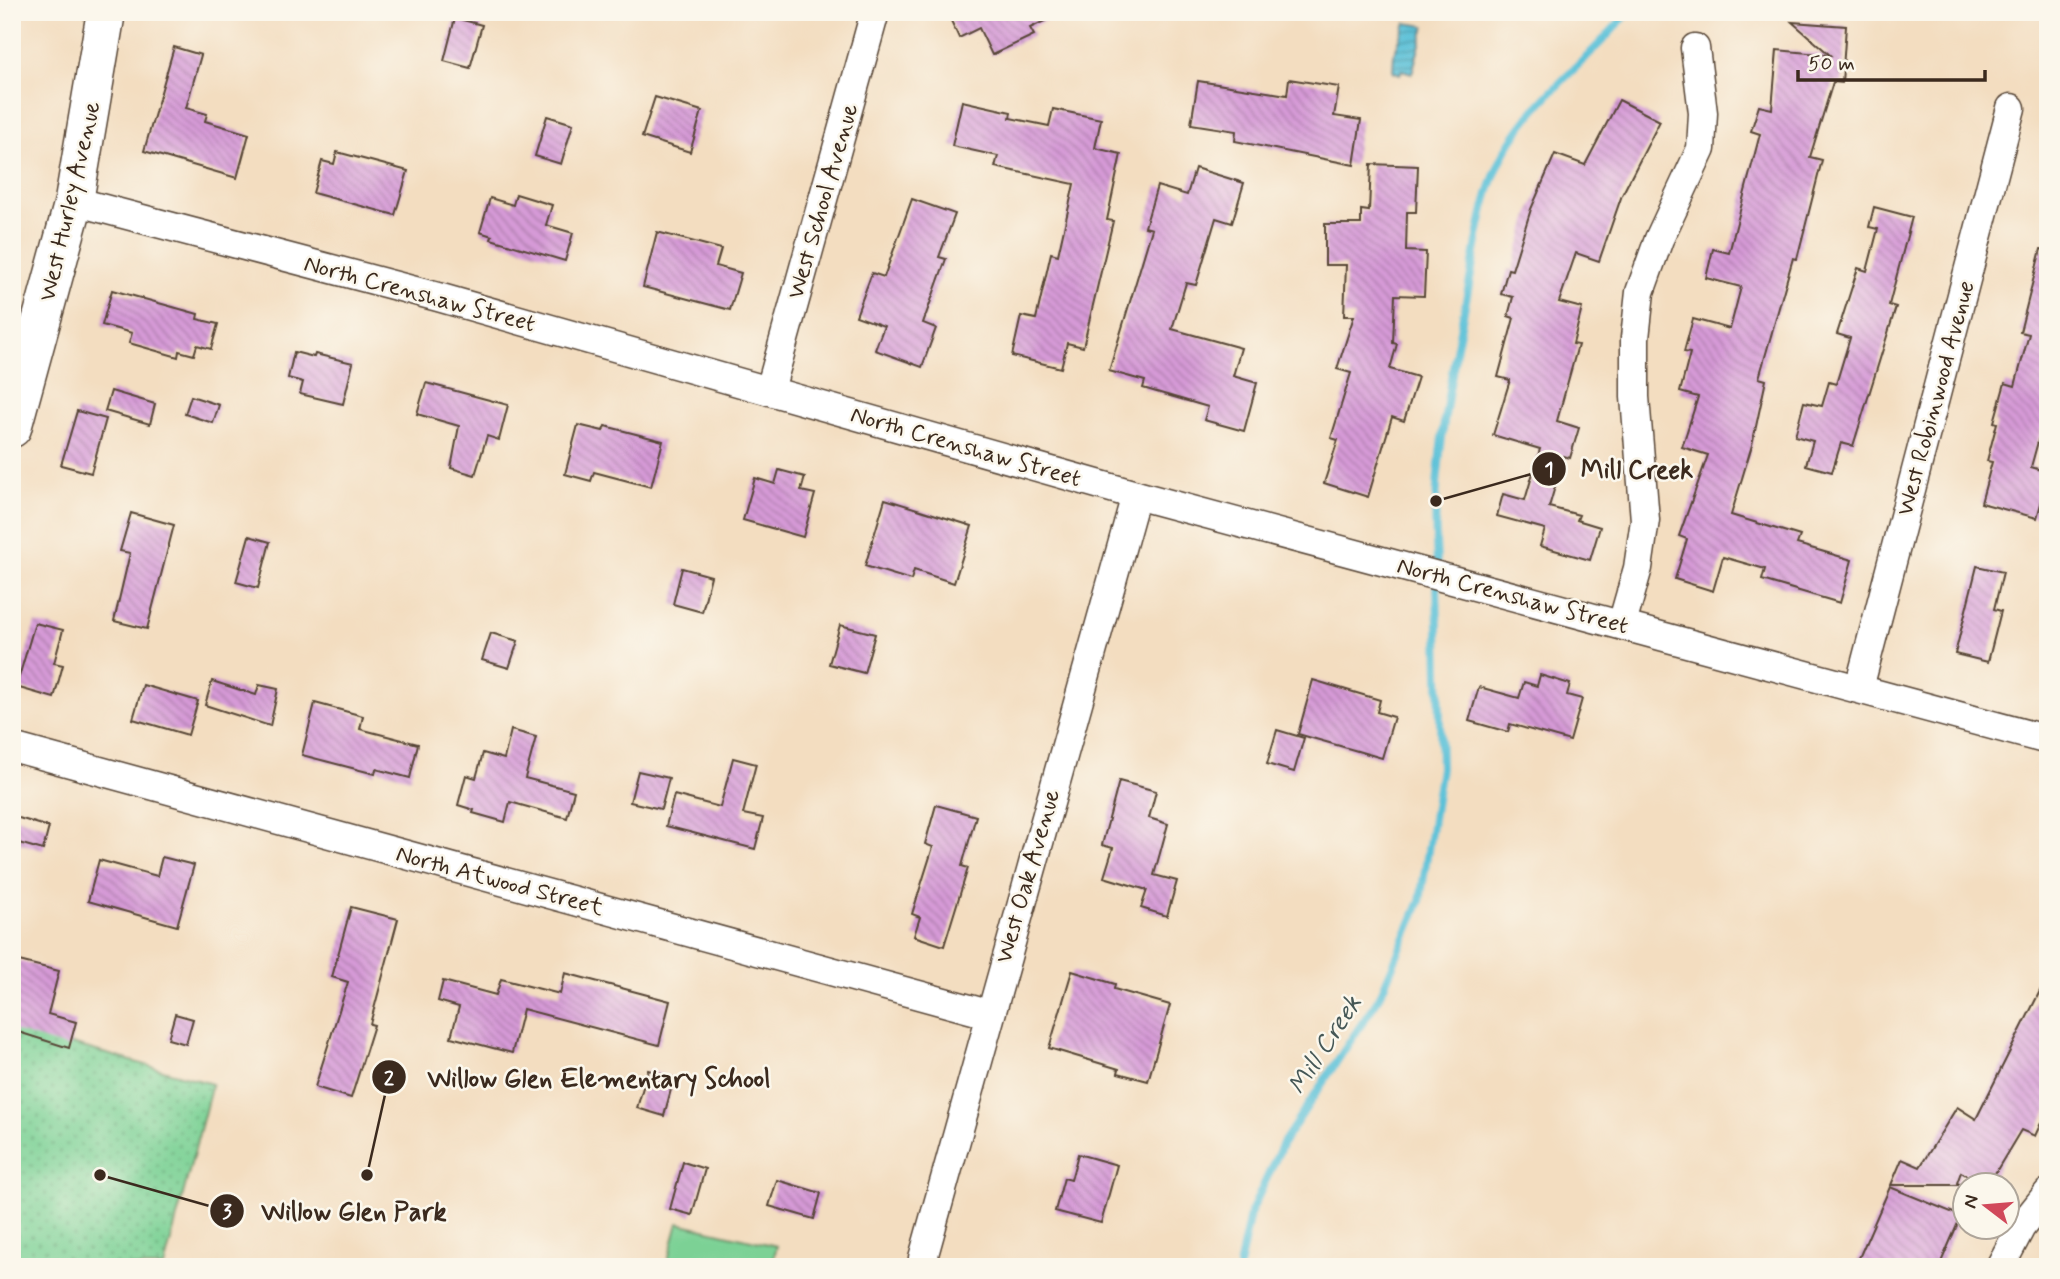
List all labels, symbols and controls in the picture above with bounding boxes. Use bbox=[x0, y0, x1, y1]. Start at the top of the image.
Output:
scale bar bbox=[1798, 38, 1985, 82]
text: 50 m bbox=[1808, 50, 1855, 78]
street label: West Hurley Avenue bbox=[32, 98, 109, 304]
street label: West School Avenue bbox=[781, 100, 866, 303]
street label: North Crenshaw Street bbox=[300, 249, 539, 340]
street label: West Robinwood Avenue bbox=[1890, 277, 1983, 519]
street label: North Crenshaw Street bbox=[847, 400, 1084, 495]
callout: Mill Creek bbox=[1532, 445, 1707, 492]
text: Mill Creek bbox=[1581, 454, 1693, 488]
text: 1 bbox=[1544, 456, 1554, 484]
street label: North Crenshaw Street bbox=[1393, 551, 1632, 642]
street label: West Oak Avenue bbox=[989, 786, 1068, 967]
street label: North Atwood Street bbox=[392, 839, 607, 924]
water label: Mill Creek bbox=[1281, 989, 1371, 1101]
callout: Willow Glen Elementary School bbox=[372, 1054, 791, 1101]
text: Willow Glen Elementary School bbox=[426, 1063, 771, 1097]
text: 2 bbox=[384, 1065, 395, 1093]
north arrow bbox=[1952, 1170, 2022, 1240]
callout: Willow Glen Park bbox=[209, 1188, 464, 1235]
text: N bbox=[1957, 1192, 1985, 1211]
text: Willow Glen Park bbox=[260, 1196, 447, 1230]
text: 3 bbox=[222, 1198, 232, 1226]

